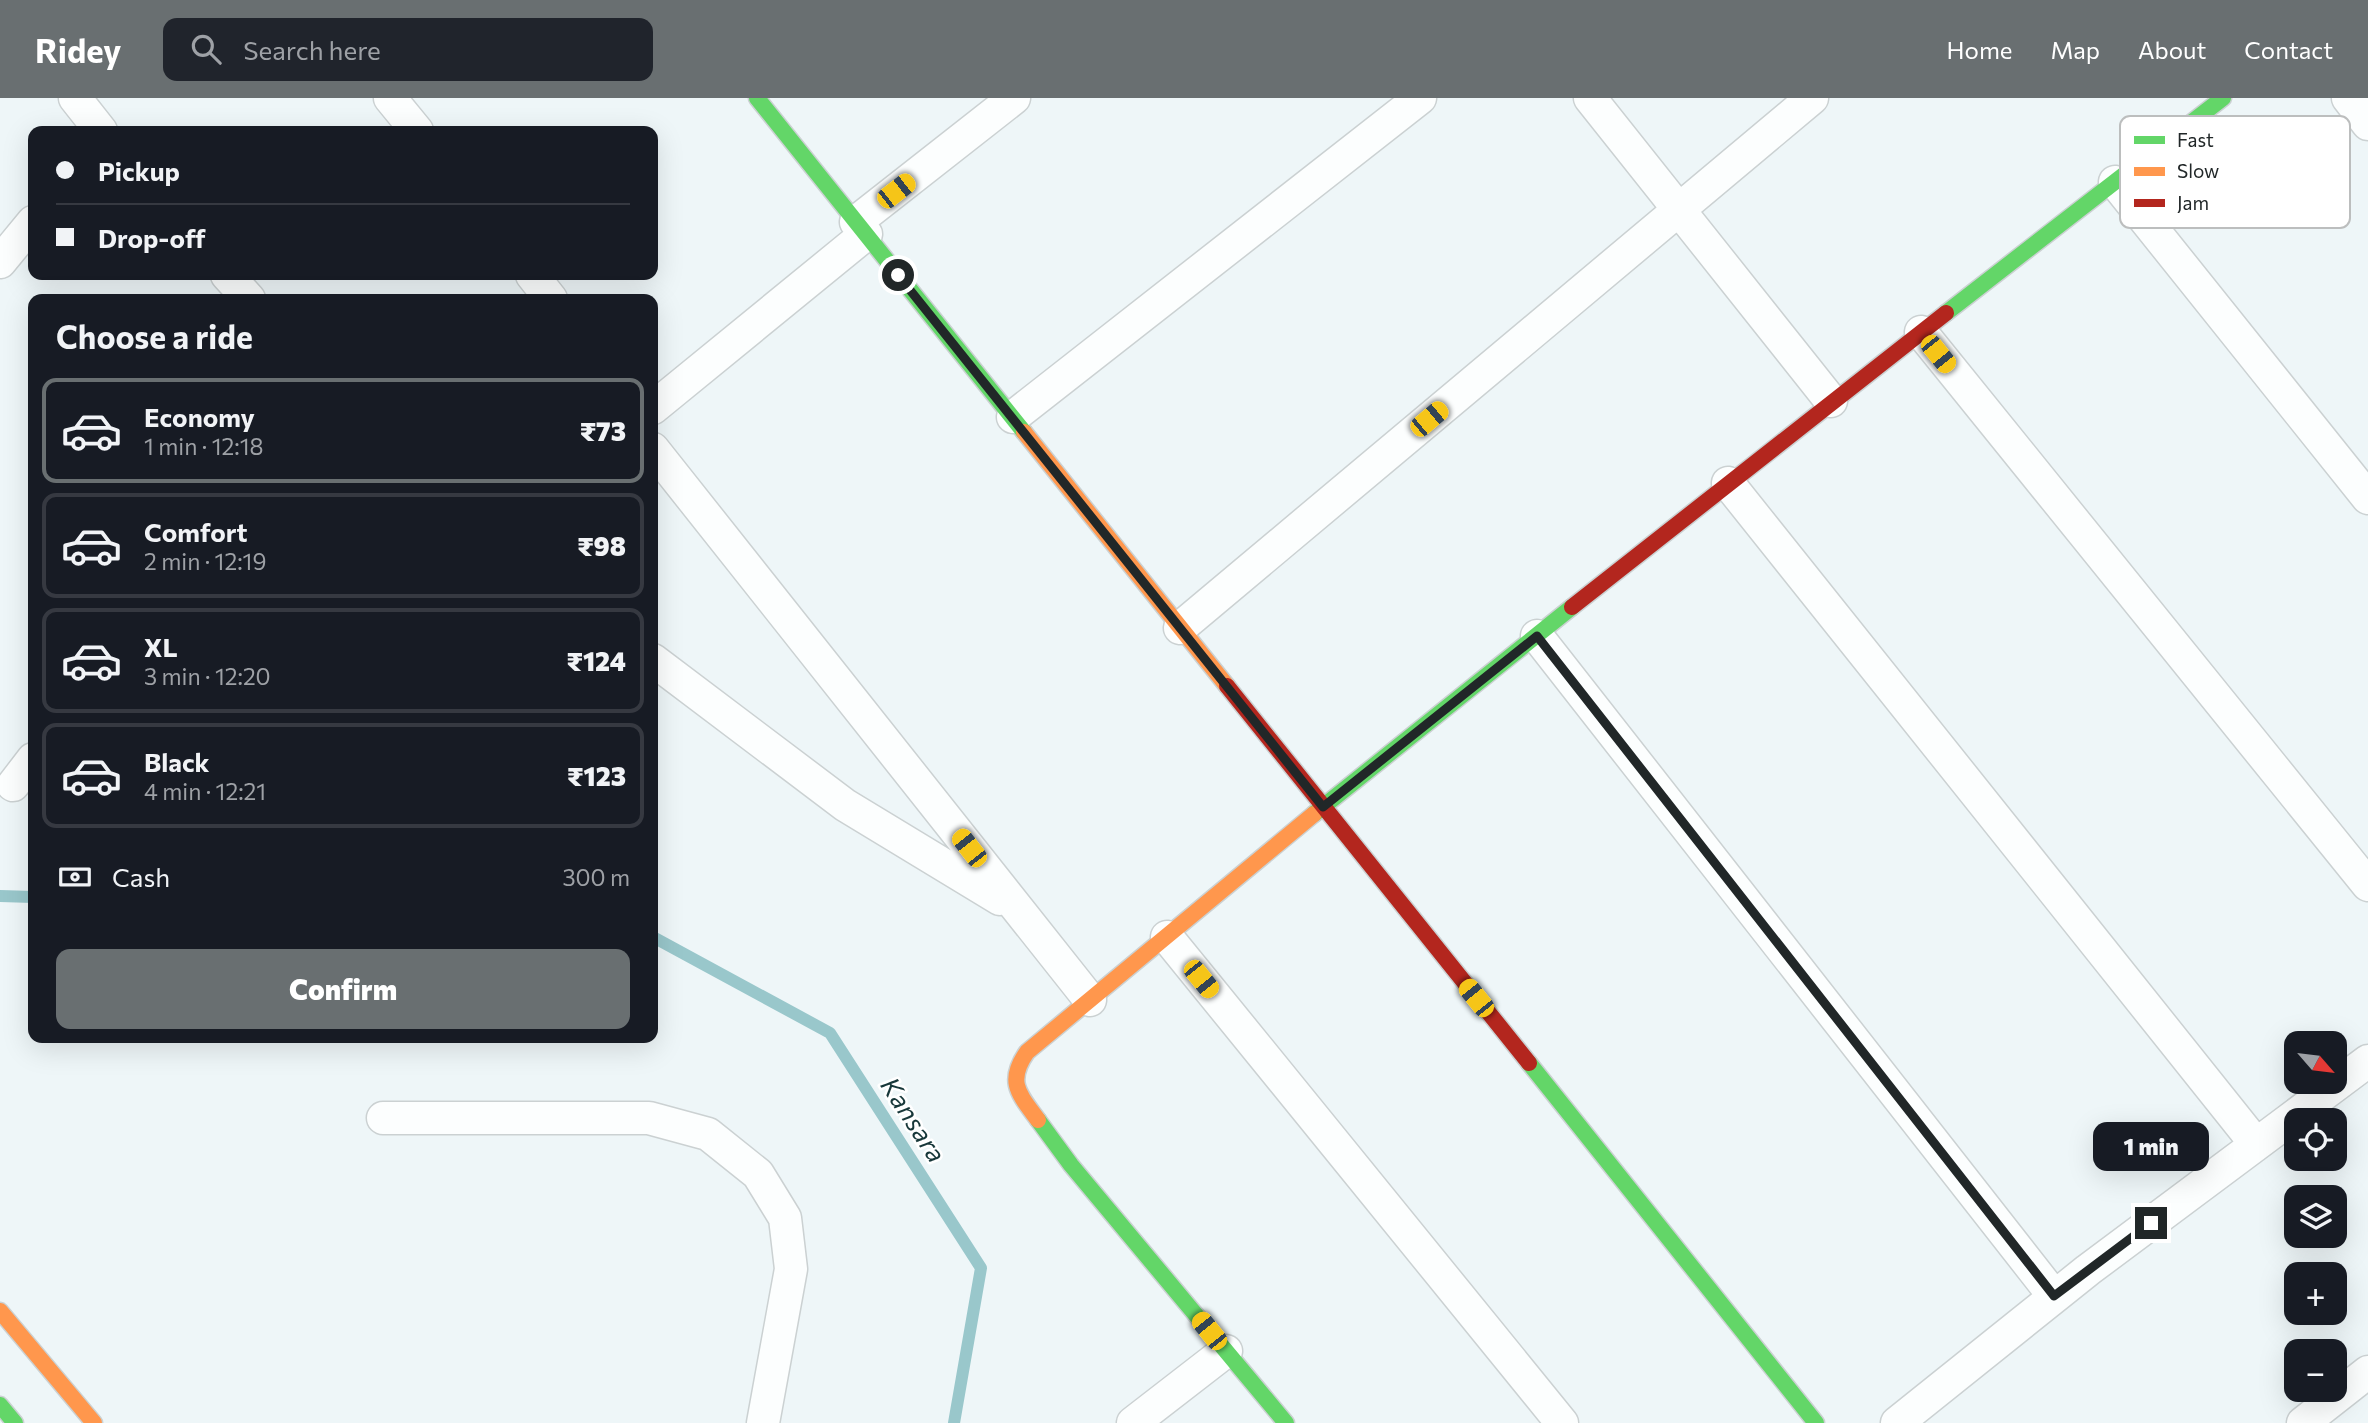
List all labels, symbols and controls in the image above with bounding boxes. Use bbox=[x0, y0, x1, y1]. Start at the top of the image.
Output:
search box bbox=[163, 18, 653, 81]
text: Ridey bbox=[35, 29, 121, 70]
icon: search bbox=[187, 30, 225, 68]
text: Search here bbox=[243, 34, 381, 65]
text: Home bbox=[1947, 35, 2013, 64]
text: Map bbox=[2051, 35, 2100, 64]
text: About bbox=[2138, 35, 2206, 64]
text: Contact bbox=[2244, 35, 2333, 64]
legend bbox=[2120, 116, 2350, 228]
text: Fast bbox=[2177, 128, 2214, 151]
text: Pickup bbox=[98, 155, 180, 186]
text: Slow bbox=[2177, 159, 2219, 182]
car bbox=[873, 170, 920, 212]
text: Jam bbox=[2177, 191, 2209, 214]
text: Drop-off bbox=[98, 222, 205, 253]
route start bbox=[882, 259, 914, 291]
text: Choose a ride bbox=[56, 316, 253, 356]
car bbox=[1917, 331, 1960, 377]
car bbox=[1407, 397, 1452, 441]
icon: car bbox=[60, 399, 123, 462]
text: Economy bbox=[144, 401, 255, 432]
text: ₹73 bbox=[580, 415, 626, 446]
text: 1 min · 12:18 bbox=[144, 432, 263, 460]
icon: car bbox=[60, 514, 123, 577]
text: Comfort bbox=[144, 516, 247, 547]
text: ₹98 bbox=[577, 530, 626, 561]
text: 2 min · 12:19 bbox=[144, 547, 266, 575]
icon: car bbox=[60, 629, 123, 692]
text: XL bbox=[144, 631, 178, 662]
text: ₹124 bbox=[567, 645, 626, 676]
text: 3 min · 12:20 bbox=[144, 662, 271, 690]
icon: car bbox=[60, 744, 123, 807]
text: Black bbox=[144, 746, 210, 777]
text: ₹123 bbox=[567, 760, 626, 791]
text: 4 min · 12:21 bbox=[144, 777, 266, 805]
car bbox=[948, 825, 991, 871]
icon: cash bbox=[56, 858, 94, 896]
text: Cash bbox=[112, 861, 170, 892]
text: 300 m bbox=[562, 863, 630, 891]
button: Confirm bbox=[56, 949, 630, 1029]
car bbox=[1180, 956, 1223, 1002]
car bbox=[1455, 975, 1498, 1021]
north arrow bbox=[2284, 1031, 2347, 1094]
map controls bbox=[2284, 1031, 2347, 1402]
water label: Kansara bbox=[875, 1071, 953, 1168]
button: locate bbox=[2284, 1108, 2347, 1171]
callout: 1 min bbox=[2093, 1122, 2209, 1170]
text: 1 min bbox=[2123, 1132, 2179, 1160]
button: layers bbox=[2284, 1185, 2347, 1248]
route end bbox=[2135, 1207, 2167, 1239]
button: + bbox=[2284, 1262, 2347, 1325]
car bbox=[1188, 1308, 1231, 1354]
button: − bbox=[2284, 1339, 2347, 1402]

